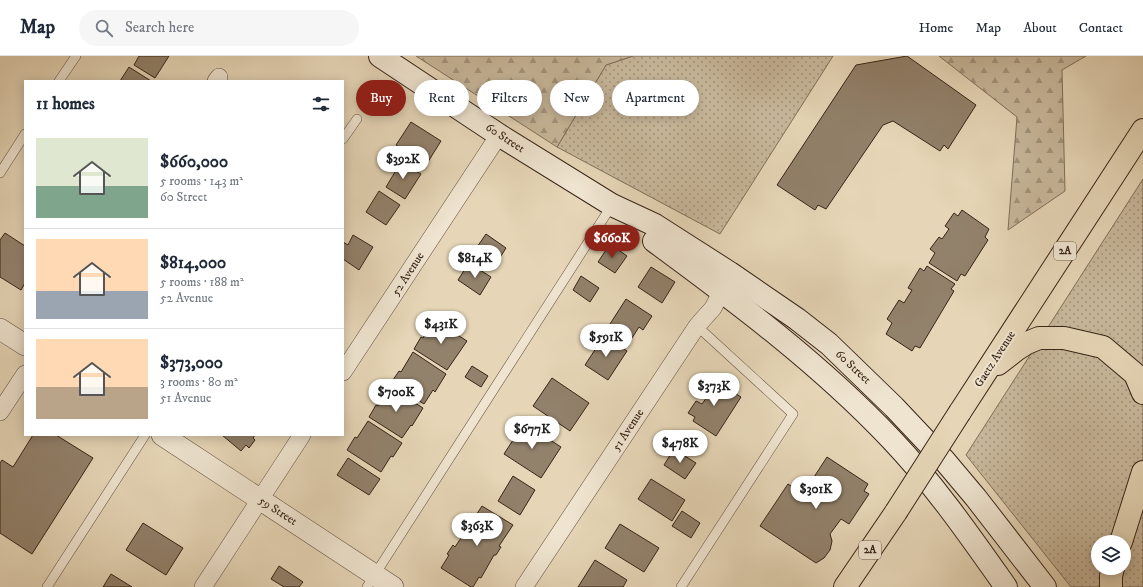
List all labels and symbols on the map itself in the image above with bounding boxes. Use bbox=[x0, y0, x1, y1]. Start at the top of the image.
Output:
street label: 60 Street bbox=[483, 120, 528, 156]
pin: $392K bbox=[375, 146, 431, 180]
pin: $660K bbox=[584, 225, 640, 259]
road number: 2A bbox=[1054, 242, 1076, 260]
pin: $814K bbox=[447, 245, 503, 279]
street label: 52 Avenue bbox=[388, 249, 428, 299]
pin: $431K bbox=[413, 311, 469, 345]
pin: $591K bbox=[578, 324, 634, 358]
street label: Gaetz Avenue bbox=[971, 328, 1019, 390]
street label: 60 Street bbox=[832, 347, 874, 387]
pin: $373K bbox=[686, 373, 742, 407]
pin: $700K bbox=[368, 379, 424, 413]
street label: 51 Avenue bbox=[609, 406, 647, 454]
pin: $677K bbox=[504, 416, 560, 450]
pin: $478K bbox=[652, 430, 708, 464]
pin: $301K bbox=[788, 476, 844, 510]
street label: 59 Street bbox=[256, 493, 300, 529]
pin: $363K bbox=[449, 513, 505, 547]
road number: 2A bbox=[859, 541, 881, 559]

